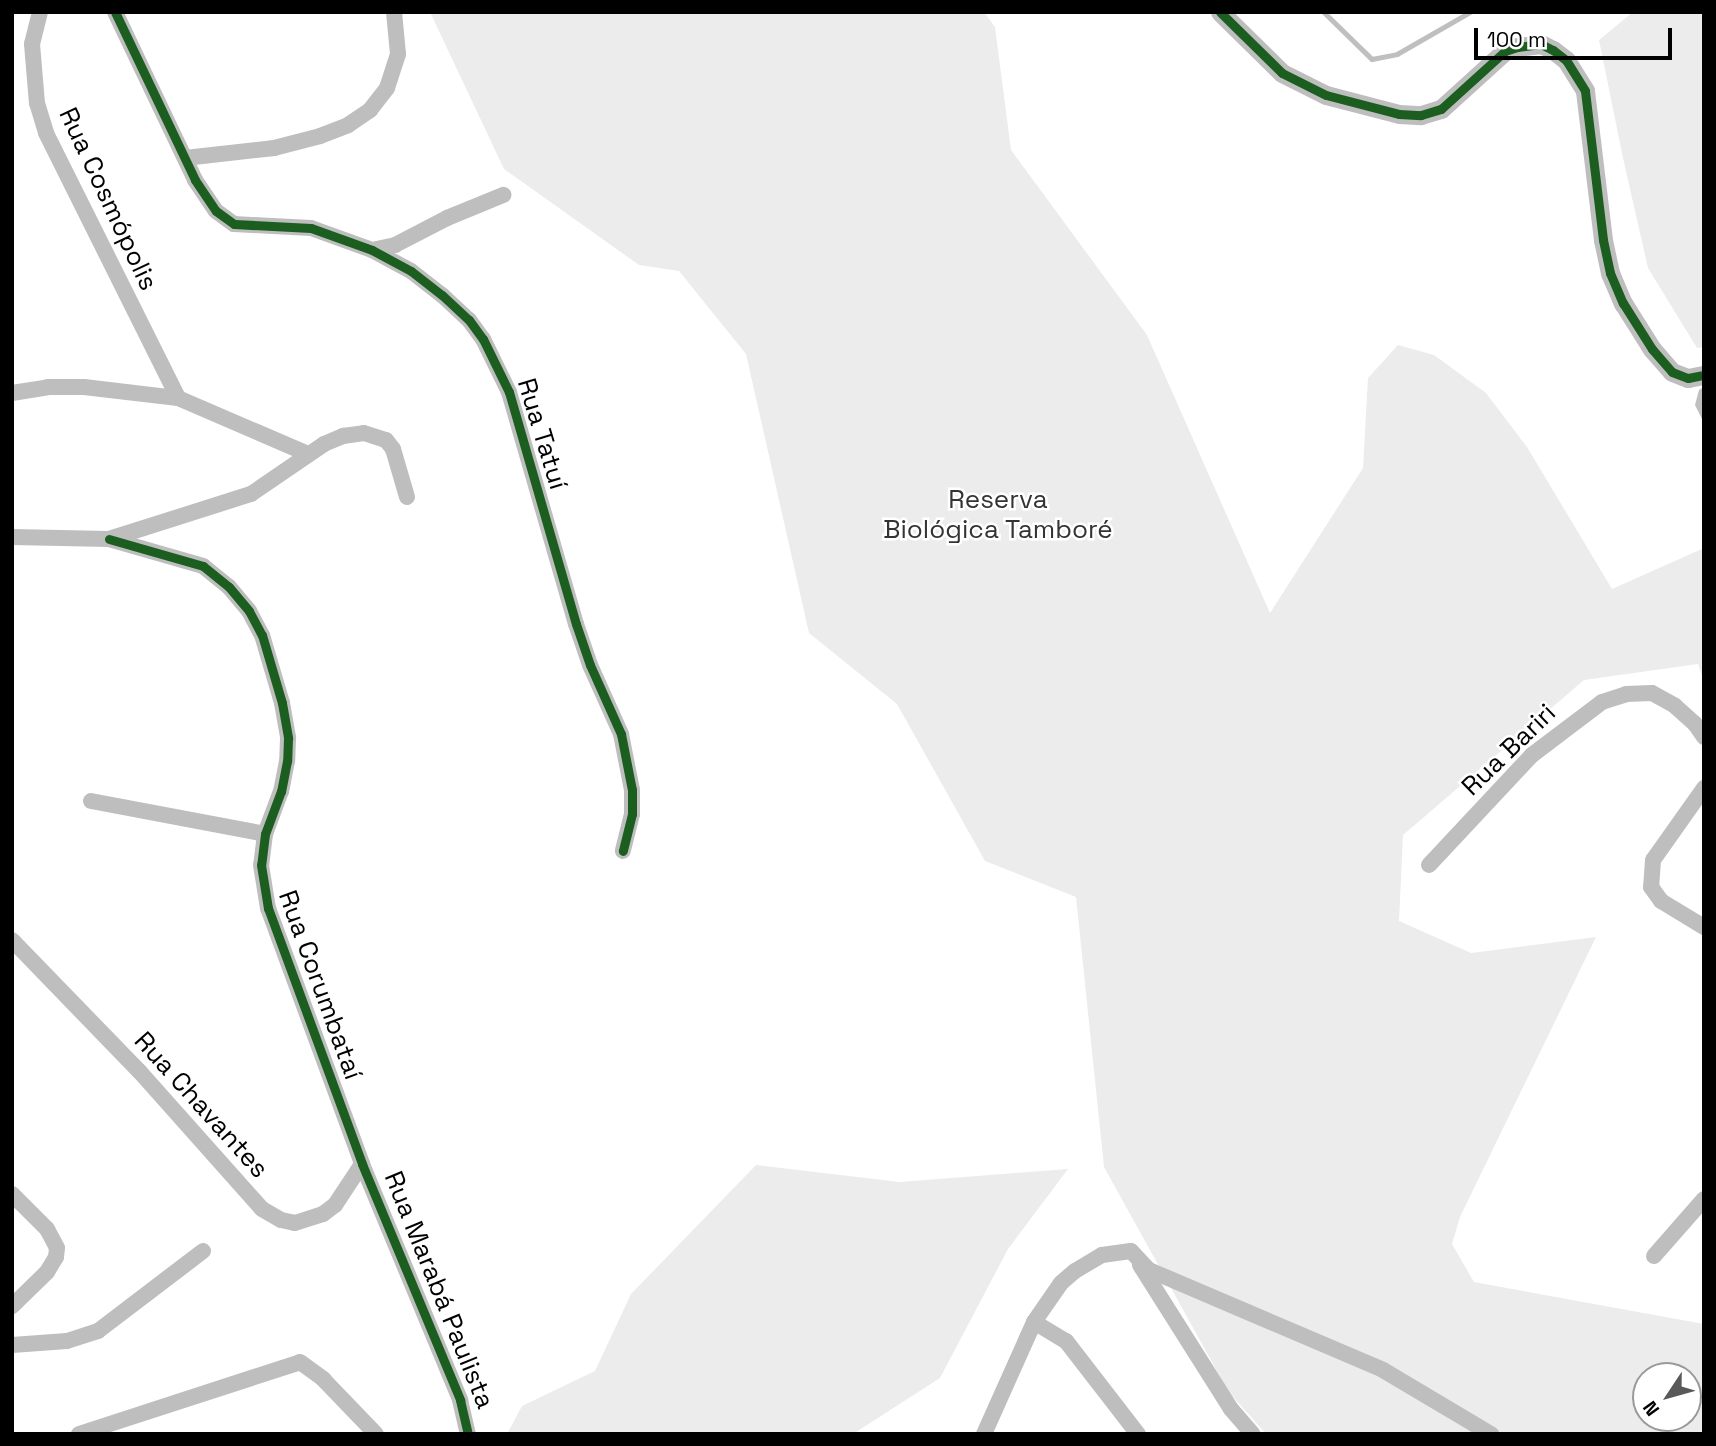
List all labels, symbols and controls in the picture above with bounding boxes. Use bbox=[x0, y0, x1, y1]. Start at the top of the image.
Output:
scale bar bbox=[1478, 14, 1676, 58]
text: 100 m bbox=[1487, 26, 1546, 53]
street label: Rua Cosmópolis bbox=[52, 103, 164, 295]
street label: Rua Tatuí bbox=[510, 374, 574, 494]
park label: Reserva Biológica Tamboré bbox=[883, 484, 1113, 546]
street label: Rua Bariri bbox=[1456, 698, 1562, 802]
street label: Rua Corumbataí bbox=[271, 886, 369, 1084]
street label: Rua Chavantes bbox=[127, 1026, 275, 1184]
street label: Rua Marabá Paulista bbox=[377, 1167, 501, 1413]
north arrow bbox=[1632, 1362, 1702, 1432]
text: N bbox=[1637, 1396, 1665, 1421]

